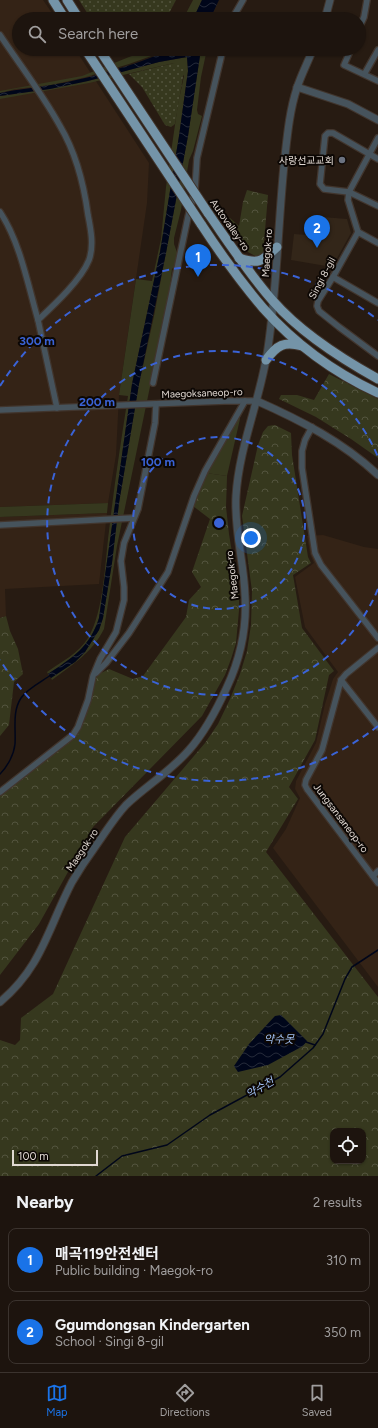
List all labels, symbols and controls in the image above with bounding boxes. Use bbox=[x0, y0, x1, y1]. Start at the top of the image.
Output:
search box bbox=[12, 12, 366, 56]
icon: search bbox=[26, 23, 48, 45]
text: Search here bbox=[58, 25, 138, 43]
place label: 사랑선교교회 bbox=[279, 154, 334, 167]
marker: 사랑선교교회 bbox=[337, 155, 347, 165]
street label: Autovalley-ro bbox=[207, 197, 253, 254]
pin: 2 bbox=[304, 215, 330, 248]
street label: Maegok-ro bbox=[259, 228, 275, 278]
pin: 1 bbox=[185, 244, 211, 277]
street label: Singi 8-gil bbox=[306, 255, 338, 301]
text: 300 m bbox=[19, 334, 55, 348]
street label: Maegoksaneop-ro bbox=[161, 385, 243, 401]
text: 200 m bbox=[79, 395, 115, 409]
text: 100 m bbox=[141, 455, 175, 469]
centre of rings bbox=[212, 516, 226, 530]
your location bbox=[241, 528, 261, 548]
street label: Maegok-ro bbox=[223, 550, 241, 600]
street label: Jungsansaneop-ro bbox=[311, 781, 371, 855]
street label: Maegok-ro bbox=[63, 826, 101, 874]
water label: 약수못 bbox=[264, 1033, 295, 1046]
water label: 약수천 bbox=[244, 1074, 278, 1101]
map controls bbox=[330, 1128, 366, 1164]
button: locate bbox=[330, 1128, 366, 1164]
scale bar bbox=[12, 1148, 98, 1167]
text: 100 m bbox=[18, 1150, 49, 1163]
text: Nearby bbox=[16, 1192, 74, 1212]
text: 2 results bbox=[313, 1195, 362, 1210]
text: 매곡119안전센터 bbox=[55, 1245, 159, 1263]
text: 1 bbox=[27, 1253, 33, 1268]
text: 310 m bbox=[326, 1253, 361, 1268]
text: Public building · Maegok-ro bbox=[55, 1263, 213, 1278]
text: Ggumdongsan Kindergarten bbox=[55, 1316, 250, 1334]
text: 2 bbox=[26, 1325, 34, 1340]
text: 350 m bbox=[324, 1325, 361, 1340]
text: School · Singi 8-gil bbox=[55, 1334, 164, 1349]
tab: Map bbox=[46, 1382, 68, 1419]
tab: Directions bbox=[160, 1382, 210, 1419]
tab: Saved bbox=[302, 1382, 332, 1419]

